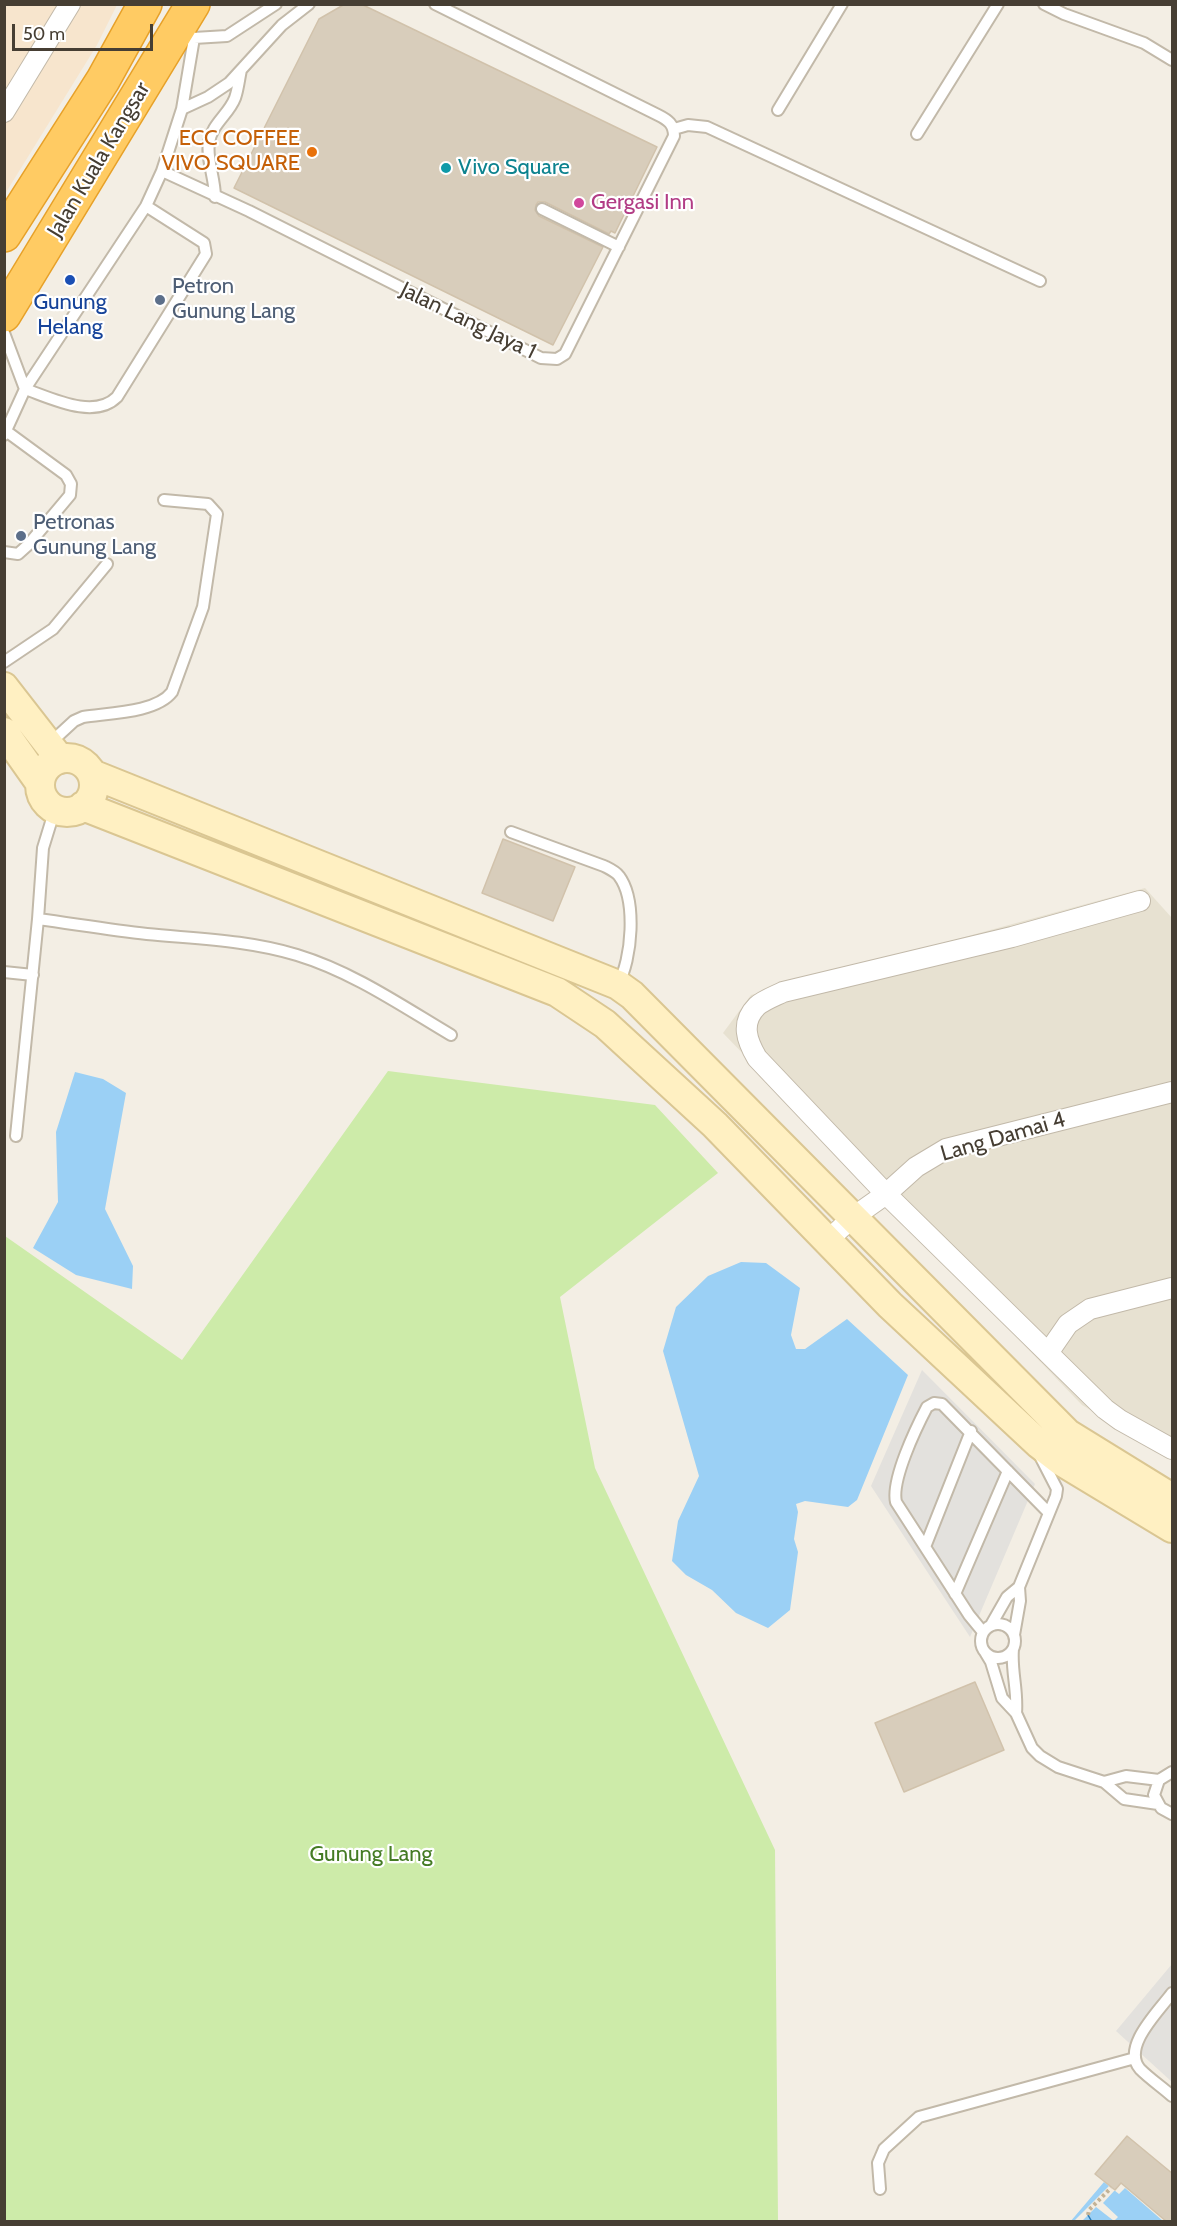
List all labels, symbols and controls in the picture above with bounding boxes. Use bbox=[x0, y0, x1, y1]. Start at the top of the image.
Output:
scale bar bbox=[15, 12, 156, 50]
text: 50 m bbox=[23, 23, 65, 45]
street label: Jalan Kuala Kangsar bbox=[42, 78, 156, 242]
place label: ECC COFFEE VIVO SQUARE bbox=[162, 126, 300, 178]
marker: ECC COFFEE VIVO SQUARE bbox=[305, 145, 319, 159]
place label: Vivo Square bbox=[458, 155, 570, 181]
marker: Vivo Square bbox=[439, 161, 453, 175]
place label: Gergasi Inn bbox=[591, 190, 694, 216]
marker: Gergasi Inn bbox=[572, 196, 586, 210]
marker: Gunung Helang bbox=[63, 273, 77, 287]
place label: Petron Gunung Lang bbox=[172, 274, 295, 326]
street label: Jalan Lang Jaya 1 bbox=[396, 277, 540, 365]
place label: Gunung Helang bbox=[33, 290, 107, 342]
marker: Petron Gunung Lang bbox=[153, 293, 167, 307]
place label: Petronas Gunung Lang bbox=[33, 510, 156, 562]
marker: Petronas Gunung Lang bbox=[14, 529, 28, 543]
street label: Lang Damai 4 bbox=[938, 1107, 1068, 1167]
park label: Gunung Lang bbox=[309, 1842, 433, 1868]

